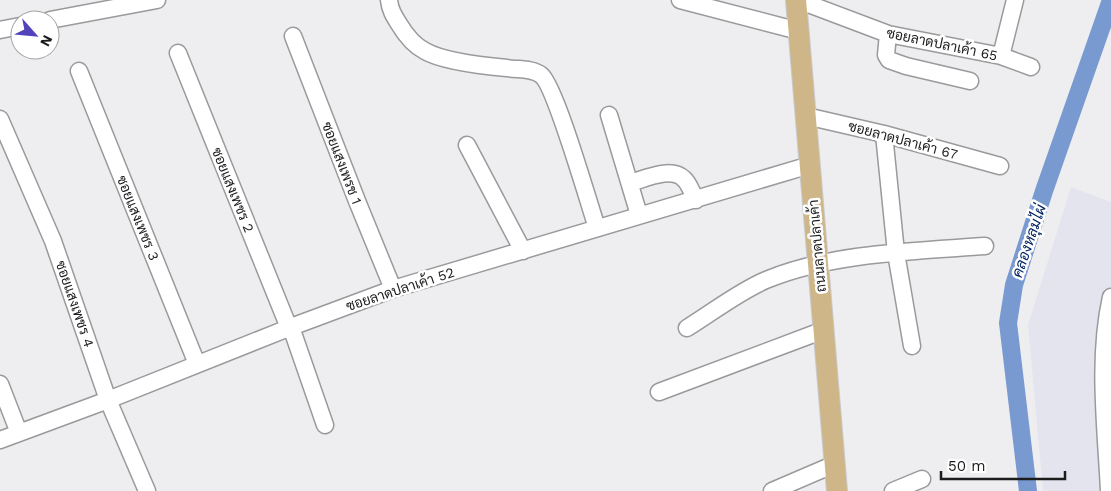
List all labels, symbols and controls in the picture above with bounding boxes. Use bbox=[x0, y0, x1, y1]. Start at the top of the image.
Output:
north arrow bbox=[10, 10, 60, 60]
street label: ซอยลาดปลาเค้า 65 bbox=[885, 23, 999, 64]
text: N bbox=[37, 33, 56, 49]
street label: ซอยลาดปลาเค้า 67 bbox=[846, 117, 960, 162]
street label: ซอยแสงเพรช 1 bbox=[319, 119, 365, 207]
street label: ซอยแสงเพชร 2 bbox=[209, 145, 257, 235]
street label: ซอยแสงเพชร 3 bbox=[114, 173, 162, 263]
street label: ถนนลาดปลาเค้า bbox=[804, 199, 829, 293]
water label: คลองหลุมไผ่ bbox=[1007, 201, 1052, 281]
street label: ซอยแสงเพชร 4 bbox=[53, 259, 97, 349]
street label: ซอยลาดปลาเค้า 52 bbox=[344, 263, 456, 314]
scale bar bbox=[941, 448, 1065, 480]
text: 50 m bbox=[948, 457, 985, 475]

